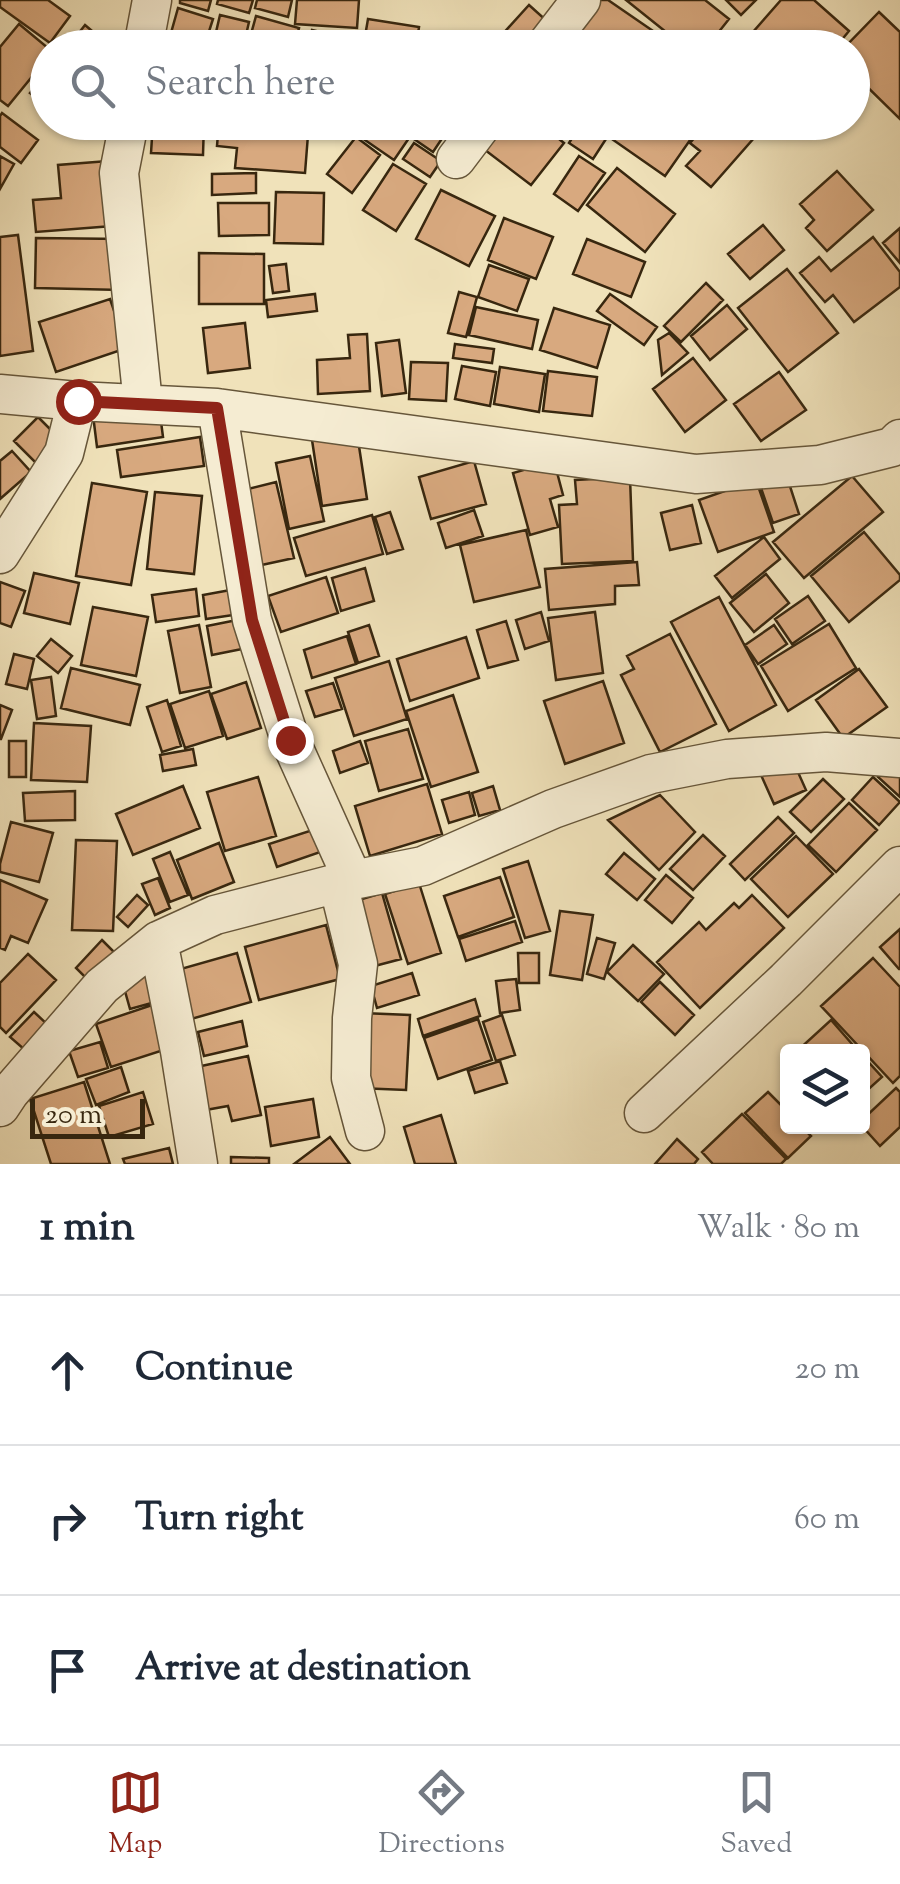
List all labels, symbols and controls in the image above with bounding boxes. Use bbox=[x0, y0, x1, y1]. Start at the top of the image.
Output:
search box bbox=[30, 30, 870, 140]
icon: search bbox=[65, 58, 120, 113]
text: Search here bbox=[145, 58, 336, 112]
route start bbox=[56, 379, 102, 425]
route end bbox=[268, 718, 314, 764]
map controls bbox=[780, 1044, 870, 1134]
button: layers bbox=[780, 1044, 870, 1134]
scale bar bbox=[30, 1094, 145, 1138]
text: 20 m bbox=[45, 1096, 102, 1136]
text: 1 min bbox=[40, 1199, 135, 1259]
text: Walk · 80 m bbox=[697, 1206, 860, 1252]
icon: ahead bbox=[40, 1343, 95, 1398]
text: Continue bbox=[135, 1343, 293, 1397]
text: 20 m bbox=[795, 1347, 860, 1393]
icon: right bbox=[40, 1493, 95, 1548]
text: Turn right bbox=[135, 1493, 303, 1547]
text: 60 m bbox=[794, 1497, 860, 1543]
icon: arrive bbox=[40, 1643, 95, 1698]
text: Arrive at destination bbox=[135, 1643, 471, 1697]
tab: Map bbox=[108, 1765, 163, 1865]
tab: Directions bbox=[378, 1765, 505, 1865]
tab: Saved bbox=[720, 1765, 792, 1865]

